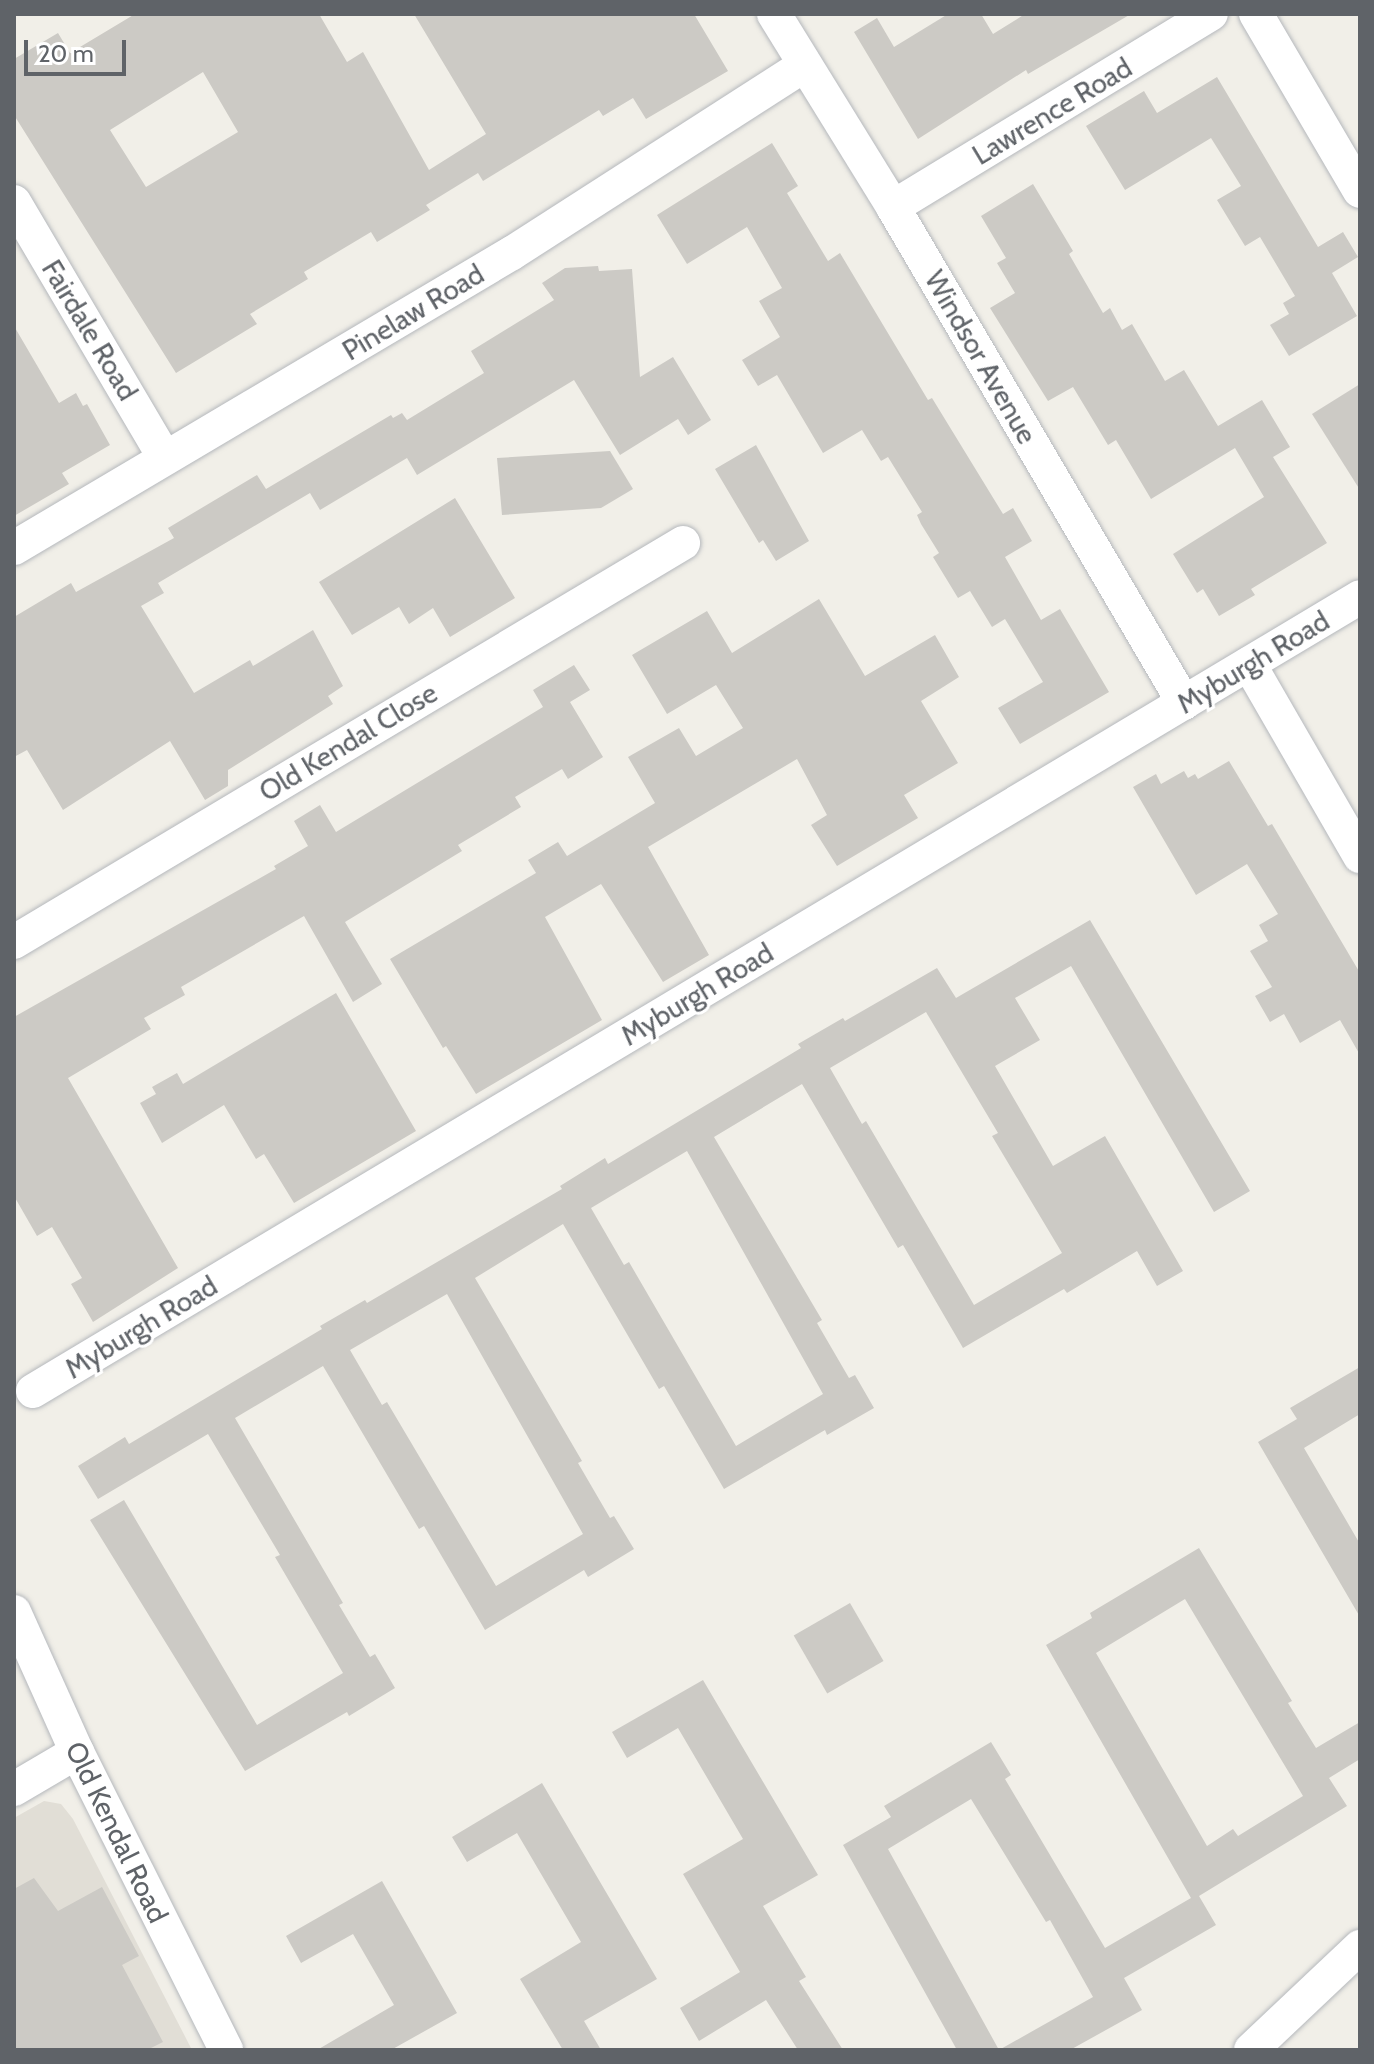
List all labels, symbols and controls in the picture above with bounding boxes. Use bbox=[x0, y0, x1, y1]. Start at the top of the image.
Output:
scale bar bbox=[28, 24, 130, 74]
text: 20 m bbox=[38, 39, 94, 68]
street label: Lawrence Road bbox=[966, 50, 1138, 172]
street label: Fairdale Road bbox=[35, 254, 145, 406]
street label: Pinelaw Road bbox=[336, 257, 490, 367]
street label: Windsor Avenue bbox=[918, 264, 1044, 450]
street label: Myburgh Road bbox=[1171, 603, 1335, 721]
street label: Old Kendal Close bbox=[253, 676, 443, 808]
street label: Myburgh Road bbox=[615, 935, 779, 1053]
street label: Myburgh Road bbox=[59, 1268, 223, 1386]
street label: Old Kendal Road bbox=[59, 1736, 175, 1928]

